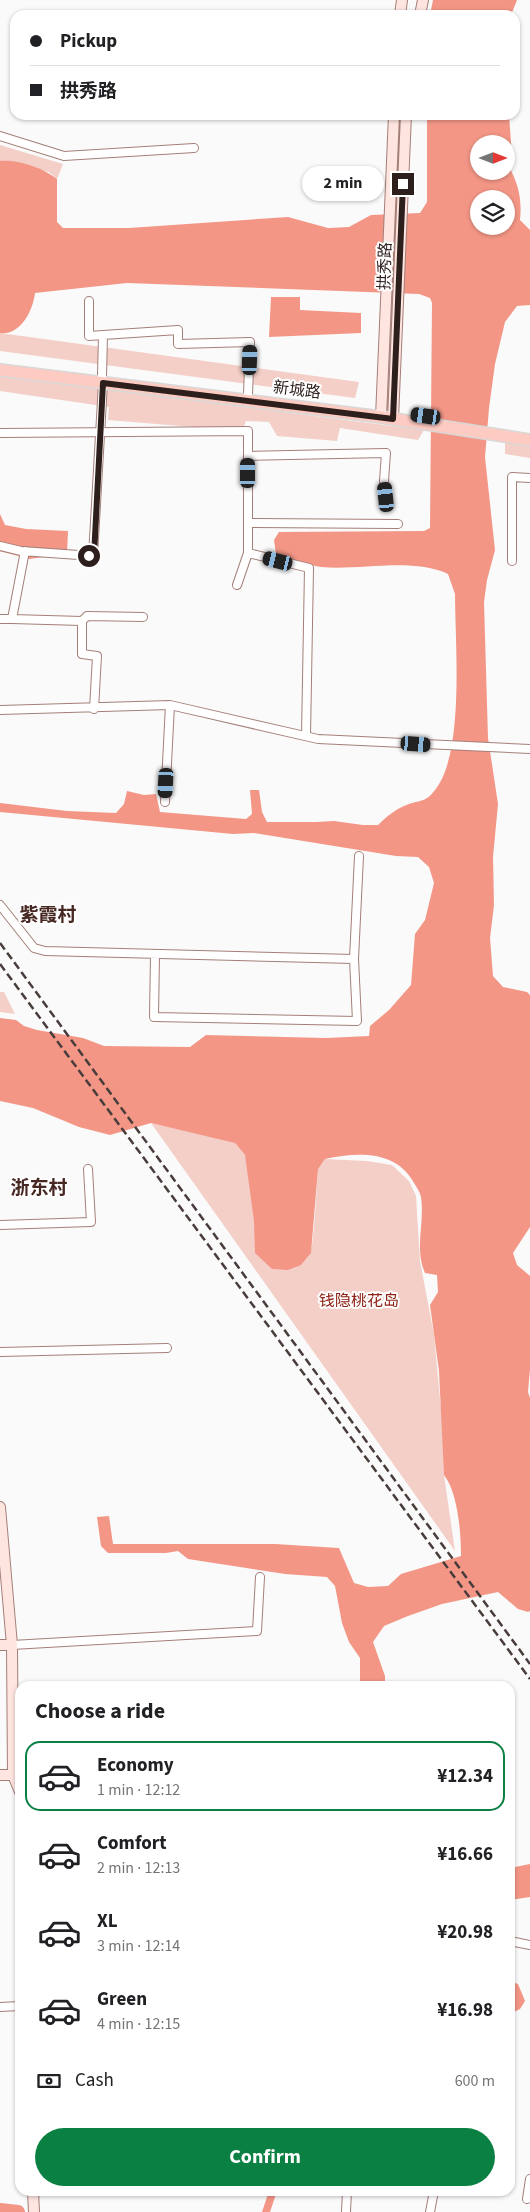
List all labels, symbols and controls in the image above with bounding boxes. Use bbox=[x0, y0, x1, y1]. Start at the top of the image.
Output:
text: Pickup bbox=[60, 28, 117, 55]
text: 拱秀路 bbox=[60, 78, 117, 105]
north arrow bbox=[470, 135, 515, 180]
map controls bbox=[470, 135, 515, 235]
callout: 2 min bbox=[303, 166, 386, 202]
text: 2 min bbox=[324, 172, 362, 194]
route end bbox=[392, 173, 414, 195]
button: layers bbox=[470, 190, 515, 235]
street label: 拱秀路 bbox=[373, 242, 397, 290]
car bbox=[241, 345, 258, 375]
street label: 新城路 bbox=[272, 376, 322, 404]
car bbox=[410, 406, 441, 426]
car bbox=[240, 458, 255, 488]
car bbox=[376, 481, 395, 513]
route start bbox=[78, 545, 100, 567]
car bbox=[261, 550, 294, 572]
car bbox=[400, 735, 431, 753]
car bbox=[157, 768, 174, 798]
district label: 紫霞村 bbox=[19, 902, 77, 929]
district label: 浙东村 bbox=[10, 1175, 68, 1202]
park label: 钱隐桃花岛 bbox=[319, 1290, 399, 1312]
text: Choose a ride bbox=[35, 1695, 165, 1727]
text: Economy bbox=[97, 1752, 174, 1779]
icon: car bbox=[37, 1754, 82, 1799]
text: ¥12.34 bbox=[437, 1763, 493, 1790]
text: 1 min · 12:12 bbox=[97, 1779, 180, 1801]
text: Comfort bbox=[97, 1830, 167, 1857]
icon: car bbox=[37, 1832, 82, 1877]
text: ¥16.66 bbox=[437, 1841, 493, 1868]
text: 2 min · 12:13 bbox=[97, 1857, 180, 1879]
text: XL bbox=[97, 1908, 118, 1935]
icon: car bbox=[37, 1910, 82, 1955]
text: ¥20.98 bbox=[437, 1919, 493, 1946]
text: 3 min · 12:14 bbox=[97, 1935, 180, 1957]
text: Green bbox=[97, 1986, 147, 2013]
icon: car bbox=[37, 1988, 82, 2033]
text: ¥16.98 bbox=[437, 1997, 493, 2024]
text: 4 min · 12:15 bbox=[97, 2013, 180, 2035]
icon: cash bbox=[35, 2067, 63, 2095]
text: Cash bbox=[75, 2067, 114, 2094]
text: 600 m bbox=[455, 2070, 495, 2092]
button: Confirm bbox=[35, 2128, 495, 2186]

